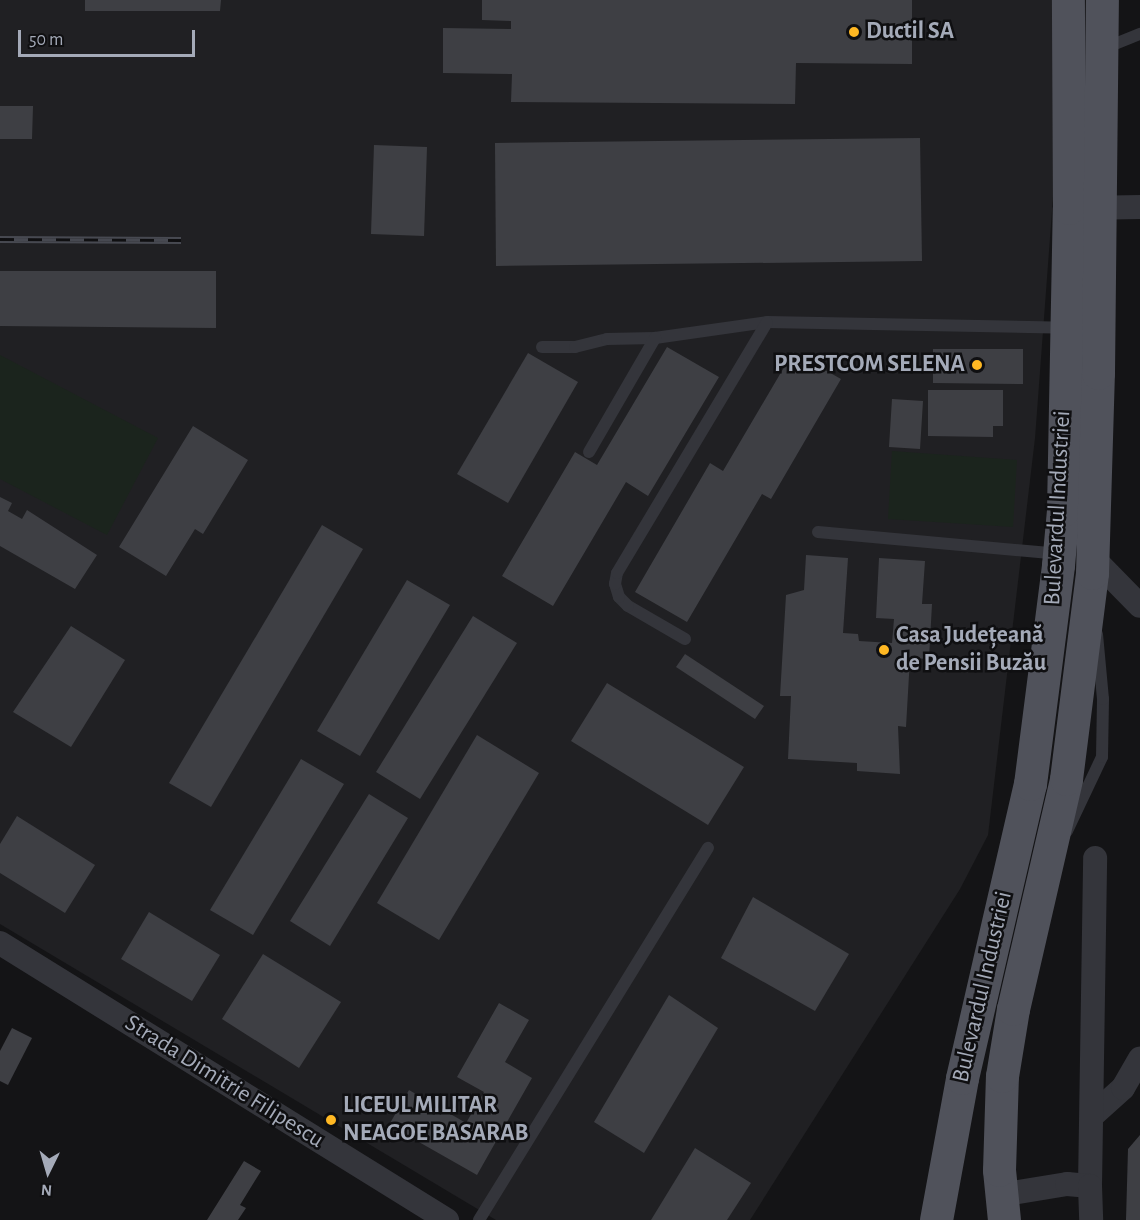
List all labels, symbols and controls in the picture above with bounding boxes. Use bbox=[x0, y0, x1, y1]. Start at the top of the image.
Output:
scale bar bbox=[21, 18, 198, 56]
place label: Ductil SA bbox=[866, 18, 954, 46]
marker: Ductil SA bbox=[847, 25, 861, 39]
text: 50 m bbox=[29, 31, 63, 49]
place label: PRESTCOM SELENA bbox=[774, 351, 965, 379]
marker: PRESTCOM SELENA bbox=[970, 358, 984, 372]
street label: Bulevardul Industriei bbox=[1039, 410, 1077, 606]
place label: Casa Județeană de Pensii Buzău bbox=[896, 622, 1046, 678]
marker: Casa Județeană de Pensii Buzău bbox=[877, 643, 891, 657]
street label: Bulevardul Industriei bbox=[947, 889, 1019, 1085]
street label: Strada Dimitrie Filipescu bbox=[119, 1009, 329, 1155]
place label: LICEUL MILITAR NEAGOE BASARAB bbox=[343, 1092, 528, 1148]
marker: LICEUL MILITAR NEAGOE BASARAB bbox=[324, 1113, 338, 1127]
north arrow bbox=[18, 1142, 78, 1202]
text: N bbox=[40, 1181, 53, 1198]

